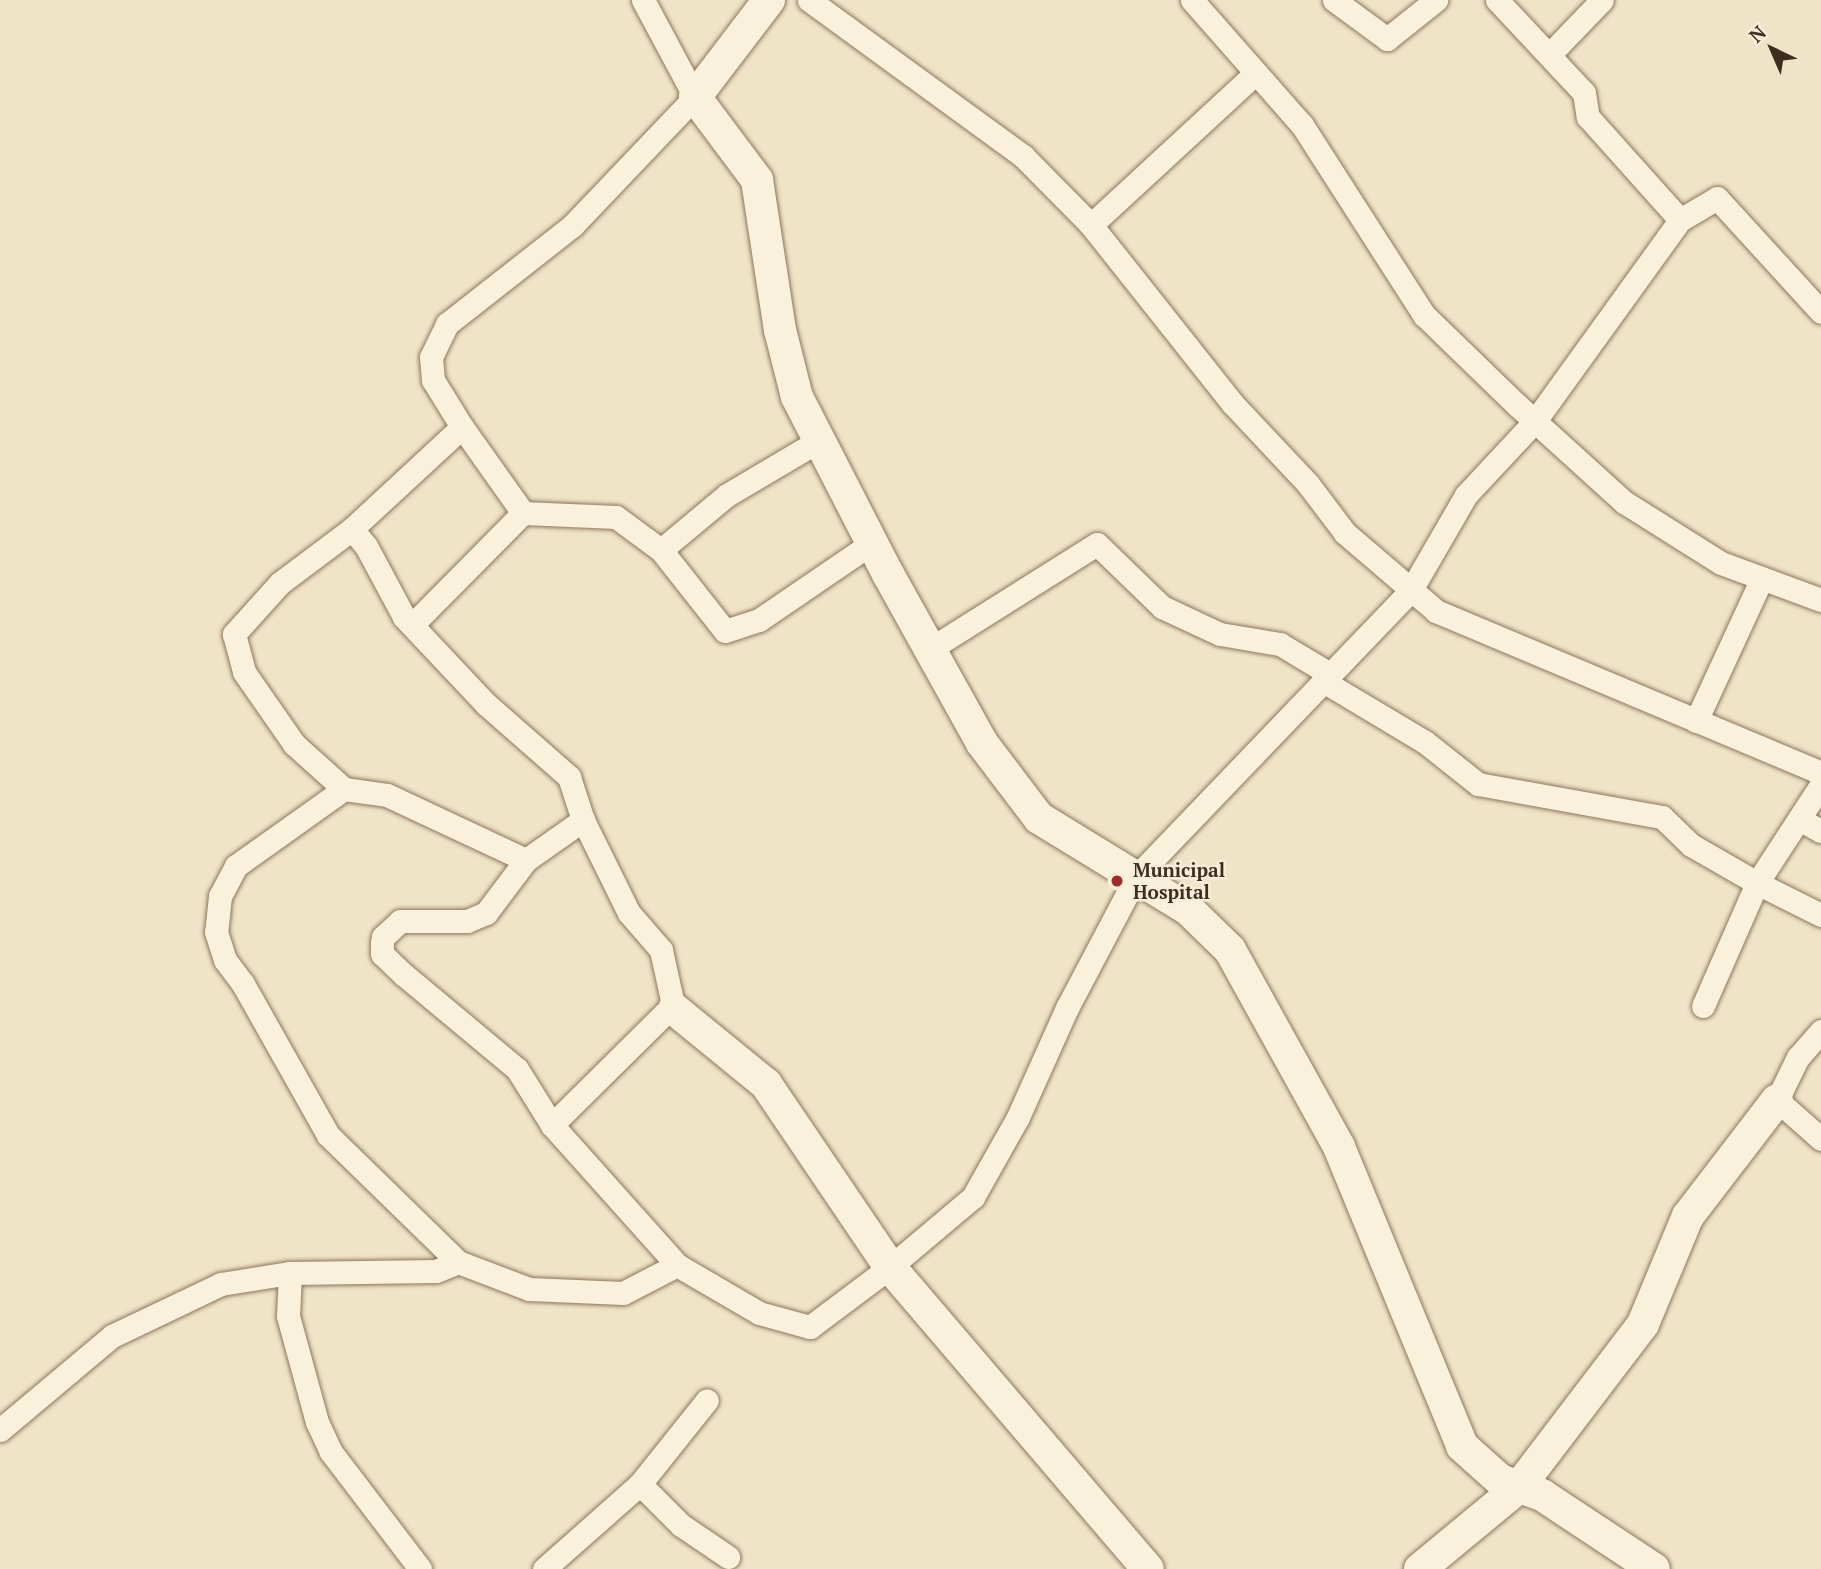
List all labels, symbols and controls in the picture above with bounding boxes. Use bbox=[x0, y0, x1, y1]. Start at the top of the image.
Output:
north arrow bbox=[1737, 14, 1807, 84]
text: N bbox=[1743, 20, 1771, 48]
place label: Municipal Hospital bbox=[1133, 859, 1225, 903]
marker: Municipal Hospital bbox=[1107, 871, 1127, 891]

